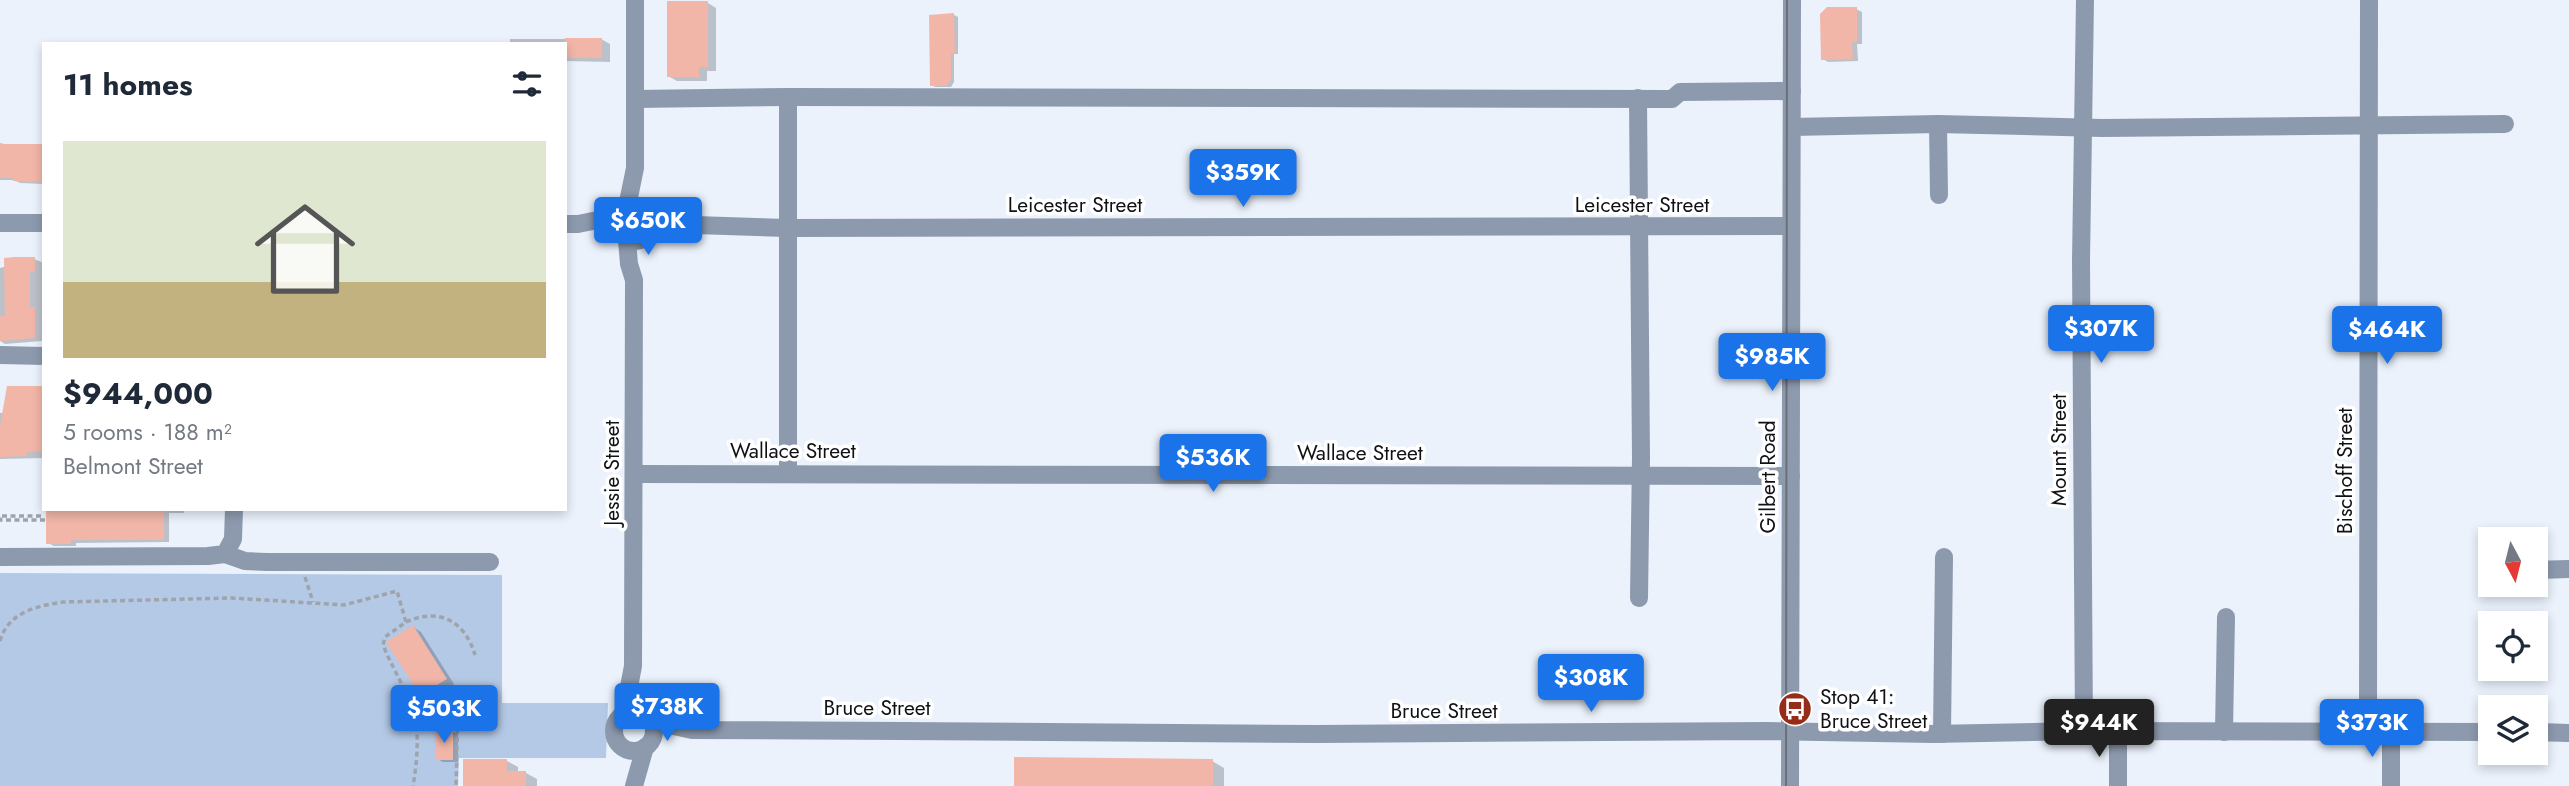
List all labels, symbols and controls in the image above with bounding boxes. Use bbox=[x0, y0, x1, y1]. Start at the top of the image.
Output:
text: 11 homes bbox=[63, 63, 193, 106]
icon: filters bbox=[508, 65, 546, 103]
pin: $359K bbox=[1194, 150, 1292, 209]
text: $359K bbox=[1206, 155, 1280, 189]
icon: home bbox=[242, 186, 368, 312]
street label: Leicester Street bbox=[1008, 190, 1142, 220]
street label: Leicester Street bbox=[1575, 190, 1709, 220]
pin: $650K bbox=[599, 198, 697, 257]
text: $650K bbox=[610, 203, 686, 237]
pin: $307K bbox=[2052, 306, 2150, 365]
pin: $464K bbox=[2338, 306, 2436, 366]
text: $307K bbox=[2064, 311, 2138, 345]
text: $464K bbox=[2348, 312, 2426, 346]
pin: $985K bbox=[1723, 334, 1821, 393]
text: $985K bbox=[1734, 339, 1810, 373]
text: $944,000 bbox=[63, 372, 213, 415]
street label: Mount Street bbox=[2044, 394, 2074, 506]
street label: Bischoff Street bbox=[2330, 408, 2360, 534]
text: 5 rooms · 188 m² bbox=[63, 415, 232, 449]
street label: Jessie Street bbox=[597, 420, 627, 529]
street label: Gilbert Road bbox=[1753, 420, 1783, 534]
pin: $536K bbox=[1164, 434, 1262, 494]
street label: Wallace Street bbox=[730, 436, 856, 466]
street label: Wallace Street bbox=[1297, 438, 1423, 468]
text: $536K bbox=[1176, 440, 1250, 474]
text: Belmont Street bbox=[63, 449, 203, 483]
north arrow bbox=[2478, 527, 2548, 597]
map controls bbox=[2478, 527, 2548, 765]
button: locate bbox=[2478, 611, 2548, 681]
pin: $308K bbox=[1542, 654, 1640, 714]
text: $308K bbox=[1554, 660, 1628, 694]
place label: Stop 41: Bruce Street bbox=[1820, 682, 1927, 736]
pin: $738K bbox=[618, 684, 716, 743]
pin: $503K bbox=[395, 686, 493, 745]
text: $738K bbox=[631, 689, 703, 723]
bus stop icon: Stop 41: Bruce Street bbox=[1776, 690, 1814, 728]
text: $503K bbox=[407, 691, 481, 725]
street label: Bruce Street bbox=[823, 693, 931, 723]
button: layers bbox=[2478, 695, 2548, 765]
street label: Bruce Street bbox=[1390, 696, 1498, 726]
pin: $944K bbox=[2050, 700, 2148, 759]
pin: $373K bbox=[2323, 700, 2421, 759]
text: $944K bbox=[2060, 705, 2138, 739]
text: $373K bbox=[2336, 705, 2408, 739]

